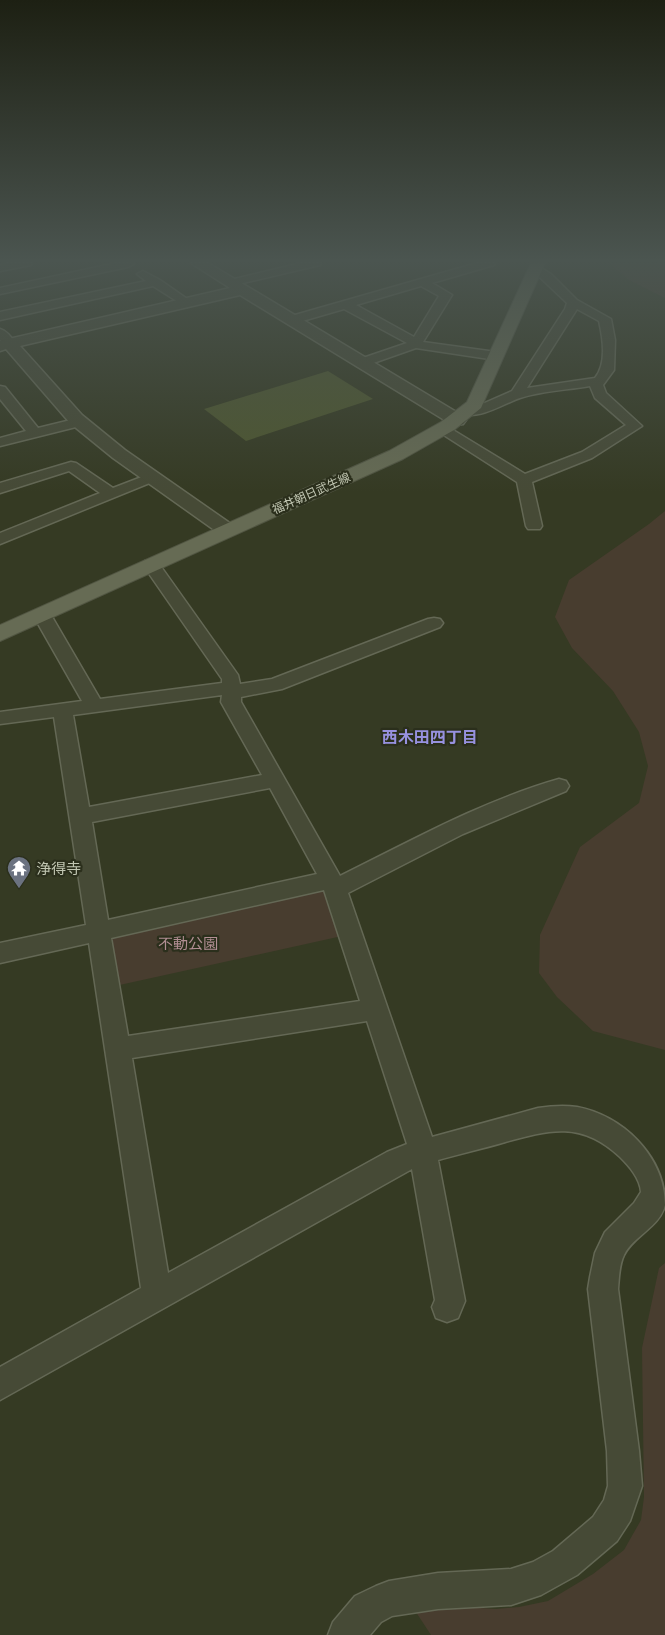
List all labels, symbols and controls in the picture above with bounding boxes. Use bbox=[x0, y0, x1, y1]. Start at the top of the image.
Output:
street label: 福井朝日武生線 bbox=[270, 469, 352, 517]
district label: 西木田四丁目 bbox=[382, 727, 478, 747]
temple icon: 浄得寺 bbox=[6, 855, 32, 889]
place label: 浄得寺 bbox=[36, 859, 81, 878]
park label: 不動公園 bbox=[158, 934, 218, 953]

